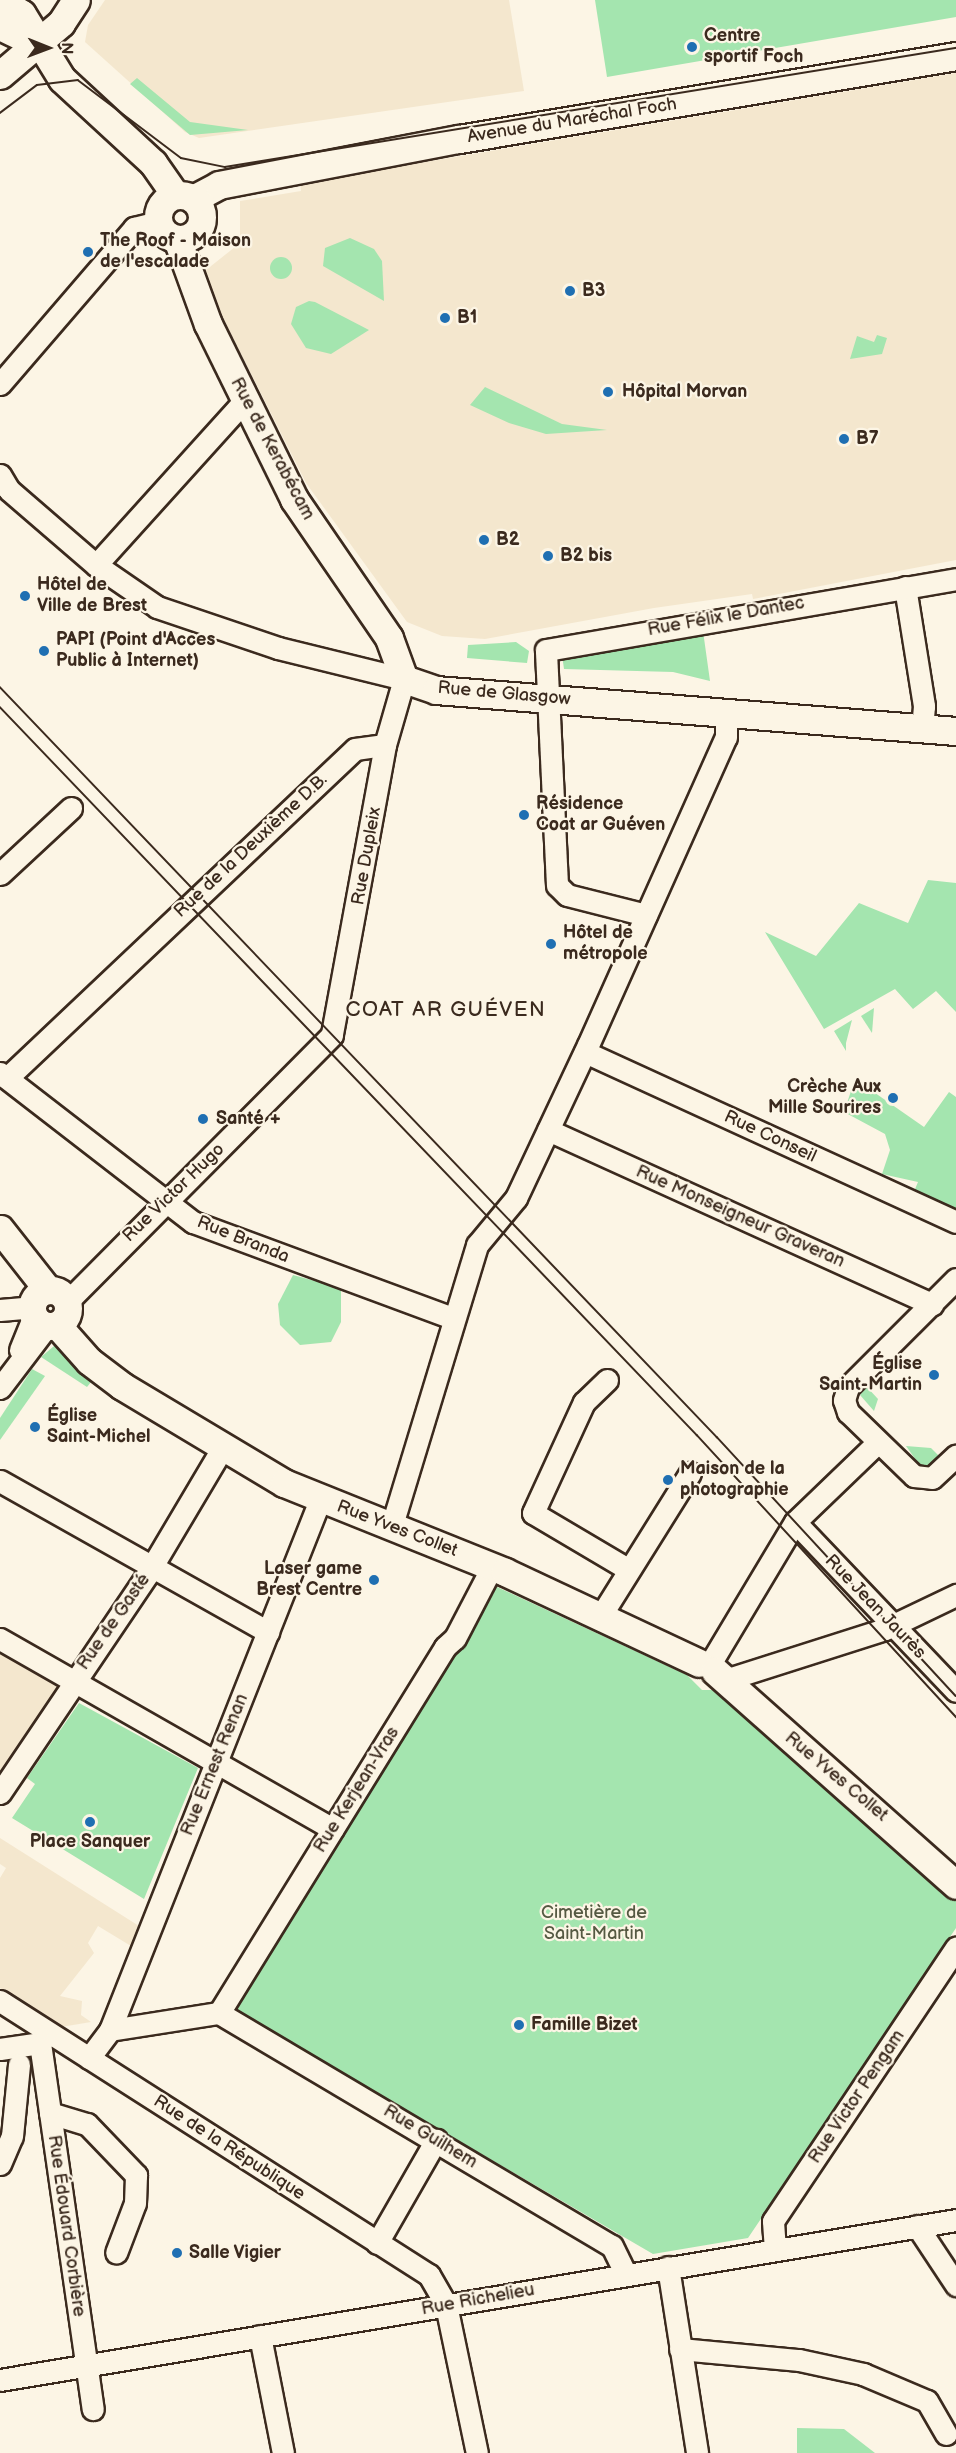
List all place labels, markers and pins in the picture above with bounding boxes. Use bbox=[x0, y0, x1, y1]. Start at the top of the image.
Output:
place label: Centre sportif Foch bbox=[704, 26, 803, 68]
marker: Centre sportif Foch bbox=[685, 40, 699, 54]
place label: The Roof - Maison de l'escalade bbox=[100, 231, 251, 274]
marker: The Roof - Maison de l'escalade bbox=[81, 245, 95, 259]
place label: B3 bbox=[582, 280, 605, 302]
marker: B3 bbox=[563, 284, 577, 298]
place label: B1 bbox=[457, 307, 477, 329]
marker: B1 bbox=[438, 311, 452, 325]
place label: Hôpital Morvan bbox=[622, 381, 747, 403]
marker: Hôpital Morvan bbox=[599, 383, 617, 401]
place label: B7 bbox=[856, 428, 879, 450]
marker: B7 bbox=[837, 432, 851, 446]
place label: B2 bbox=[496, 529, 519, 551]
marker: B2 bbox=[477, 533, 491, 547]
place label: B2 bis bbox=[560, 545, 612, 567]
marker: B2 bis bbox=[541, 549, 555, 563]
place label: Hôtel de Ville de Brest bbox=[37, 575, 147, 618]
marker: Hôtel de Ville de Brest bbox=[18, 589, 32, 603]
place label: PAPI (Point d'Acces Public à Internet) bbox=[56, 630, 215, 672]
marker: PAPI (Point d'Acces Public à Internet) bbox=[37, 644, 51, 658]
place label: Résidence Coat ar Guéven bbox=[536, 794, 665, 836]
marker: Résidence Coat ar Guéven bbox=[517, 808, 531, 822]
place label: Hôtel de métropole bbox=[563, 923, 648, 966]
marker: Hôtel de métropole bbox=[544, 937, 558, 951]
place label: Crèche Aux Mille Sourires bbox=[768, 1077, 881, 1120]
marker: Crèche Aux Mille Sourires bbox=[886, 1091, 900, 1105]
place label: Santé + bbox=[216, 1108, 282, 1130]
marker: Santé + bbox=[194, 1110, 212, 1128]
place label: Église Saint-Martin bbox=[819, 1354, 922, 1396]
marker: Église Saint-Martin bbox=[927, 1368, 941, 1382]
place label: Église Saint-Michel bbox=[47, 1406, 151, 1448]
marker: Église Saint-Michel bbox=[28, 1420, 42, 1434]
place label: Maison de la photographie bbox=[680, 1459, 789, 1502]
marker: Maison de la photographie bbox=[661, 1473, 675, 1487]
place label: Laser game Brest Centre bbox=[256, 1559, 362, 1602]
marker: Laser game Brest Centre bbox=[367, 1573, 381, 1587]
marker: Place Sanquer bbox=[83, 1815, 97, 1829]
place label: Place Sanquer bbox=[30, 1831, 150, 1853]
place label: Famille Bizet bbox=[531, 2014, 638, 2036]
marker: Famille Bizet bbox=[512, 2018, 526, 2032]
place label: Salle Vigier bbox=[189, 2242, 282, 2264]
marker: Salle Vigier bbox=[170, 2246, 184, 2260]

